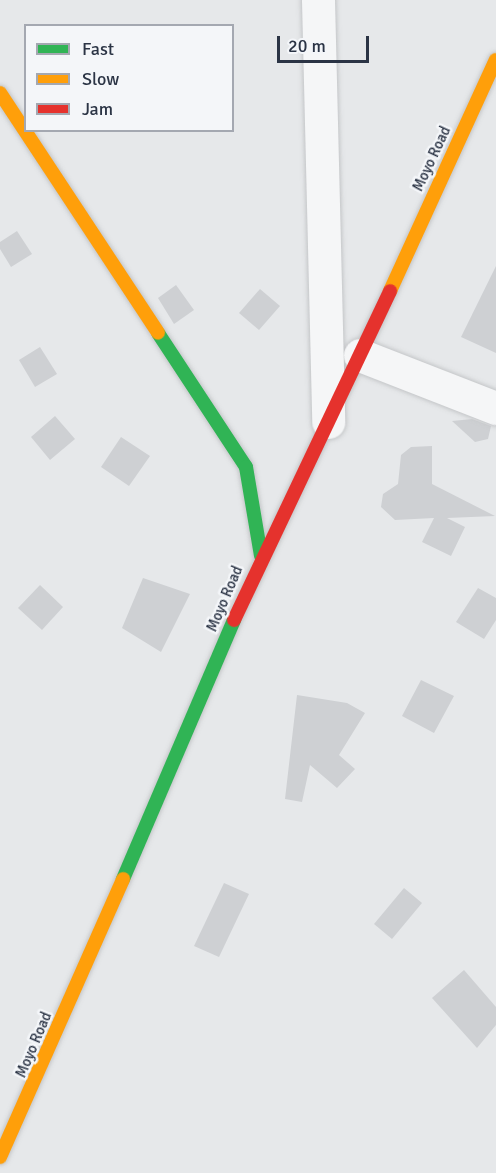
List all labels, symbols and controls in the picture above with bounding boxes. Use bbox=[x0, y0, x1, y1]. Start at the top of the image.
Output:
legend bbox=[24, 24, 234, 132]
scale bar bbox=[280, 24, 372, 62]
text: 20 m bbox=[288, 35, 326, 57]
text: Fast bbox=[82, 38, 114, 60]
text: Slow bbox=[82, 68, 119, 90]
text: Jam bbox=[82, 98, 113, 120]
street label: Moyo Road bbox=[409, 124, 455, 194]
street label: Moyo Road bbox=[203, 563, 247, 635]
street label: Moyo Road bbox=[12, 1009, 56, 1081]

